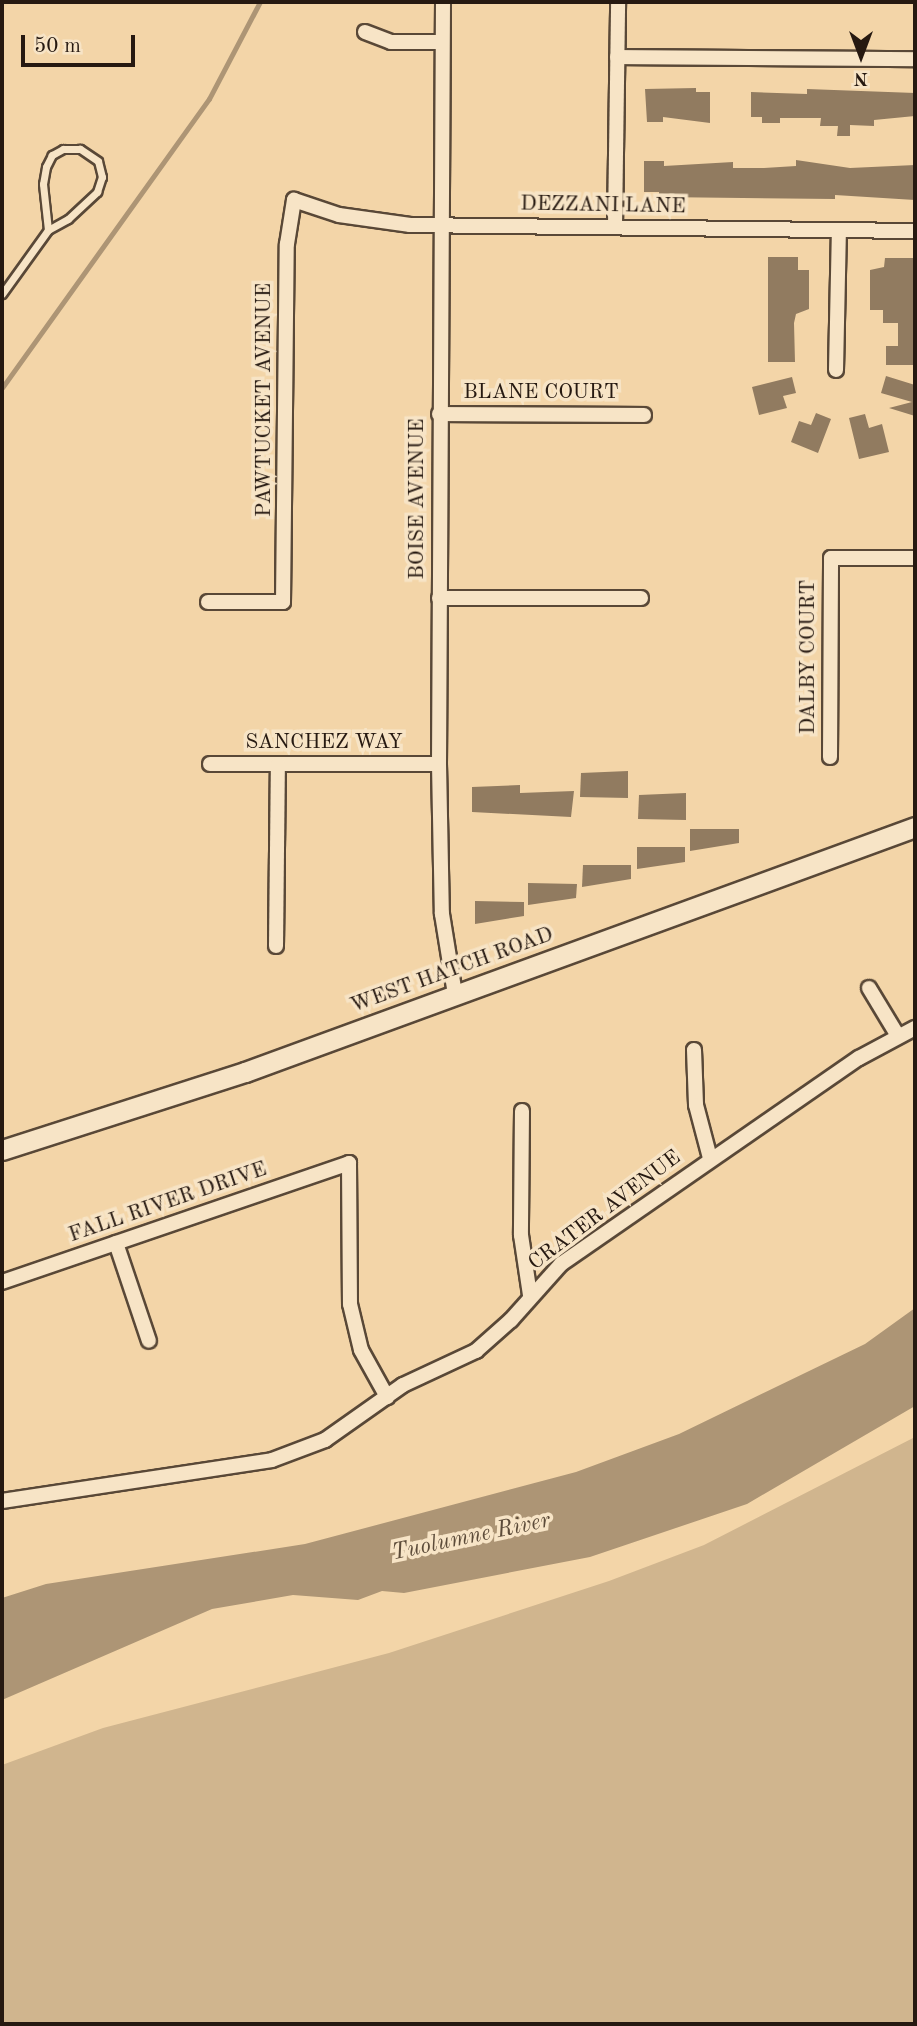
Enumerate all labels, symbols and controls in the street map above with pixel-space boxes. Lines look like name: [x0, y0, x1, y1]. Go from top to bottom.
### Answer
scale bar: [24, 21, 138, 65]
north arrow: [826, 21, 896, 91]
text: 50 m: [34, 36, 81, 57]
text: N: [854, 68, 868, 87]
street label: DEZZANI LANE: [520, 192, 686, 220]
street label: PAWTUCKET AVENUE: [252, 283, 278, 517]
street label: BLANE COURT: [463, 380, 619, 406]
street label: BOISE AVENUE: [405, 418, 431, 580]
street label: DALBY COURT: [796, 580, 822, 734]
street label: SANCHEZ WAY: [245, 730, 403, 756]
street label: WEST HATCH ROAD: [347, 923, 557, 1019]
street label: CRATER AVENUE: [524, 1146, 686, 1276]
street label: FALL RIVER DRIVE: [66, 1157, 270, 1249]
water label: Tuolumne River: [389, 1507, 553, 1567]

